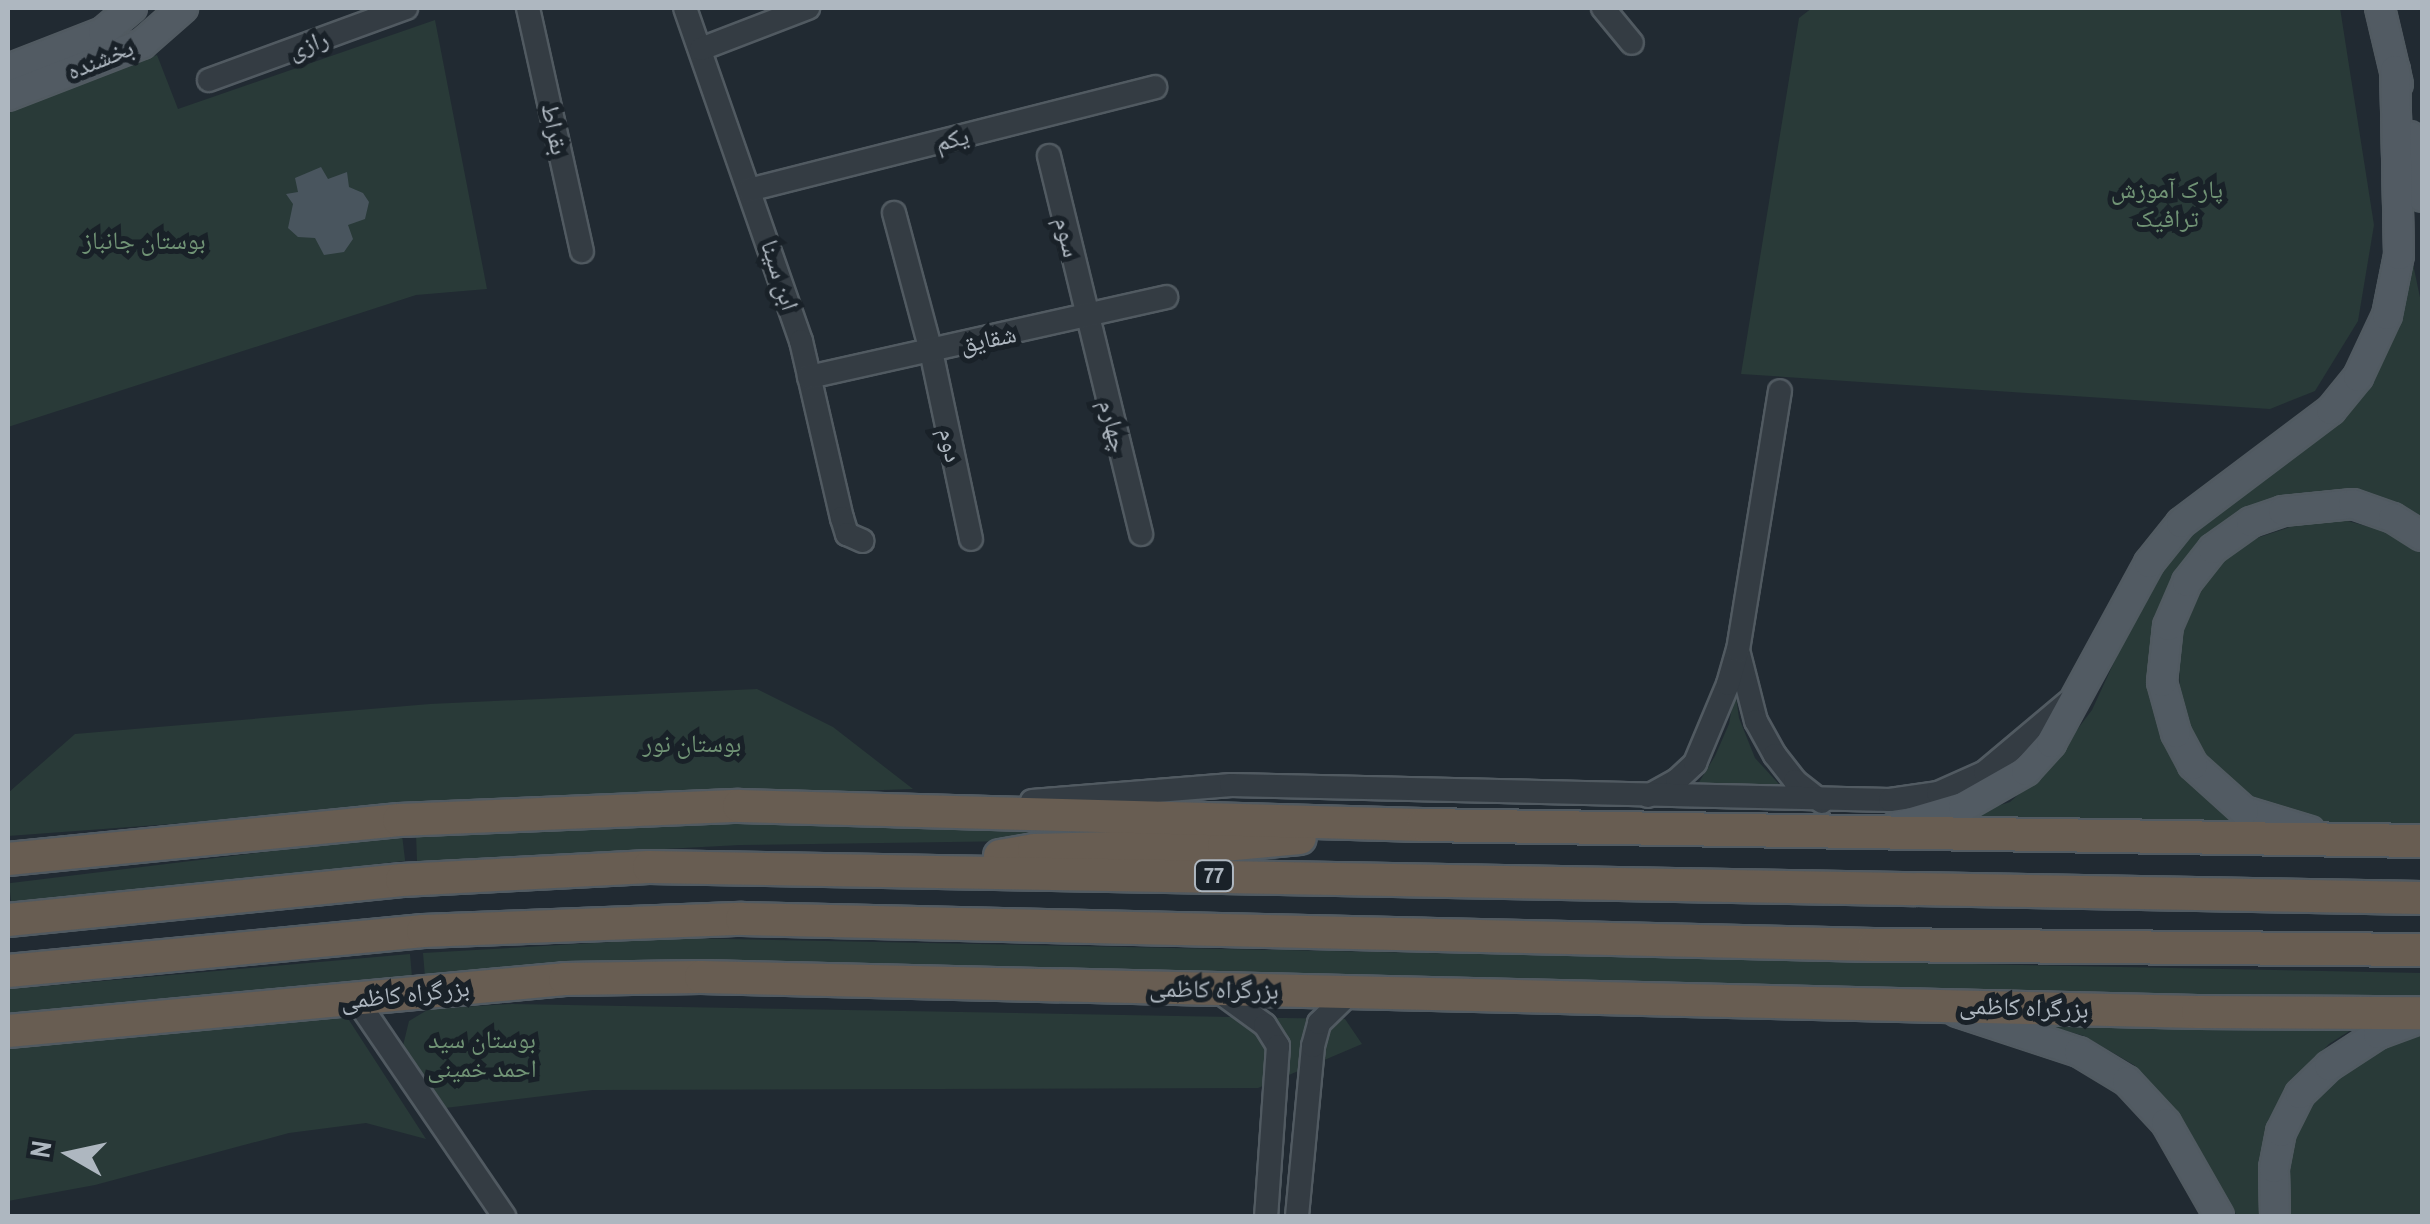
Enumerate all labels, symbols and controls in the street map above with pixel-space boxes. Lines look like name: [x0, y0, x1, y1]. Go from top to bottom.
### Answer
street label: رازی: [284, 23, 332, 65]
street label: بخشنده: [62, 32, 138, 86]
street label: بقراط: [535, 101, 575, 157]
street label: یکم: [932, 120, 972, 158]
park label: پارک آموزش ترافیک: [2111, 175, 2223, 234]
street label: سوم: [1049, 214, 1087, 260]
park label: بوستان جانباز: [82, 225, 206, 255]
street label: ابن سینا: [755, 236, 805, 314]
street label: شقایق: [957, 318, 1019, 360]
street label: چهارم: [1093, 396, 1135, 456]
street label: دوم: [933, 425, 969, 465]
park label: بوستان نور: [643, 728, 741, 758]
road number: 77: [1192, 859, 1236, 893]
street label: بزرگراه کاظمی: [339, 972, 471, 1016]
street label: بزرگراه کاظمی: [1149, 973, 1279, 1005]
street label: بزرگراه کاظمی: [1959, 990, 2089, 1024]
park label: بوستان سید احمد خمینی: [427, 1025, 537, 1084]
north arrow: [20, 1104, 120, 1204]
text: N: [20, 1138, 60, 1160]

